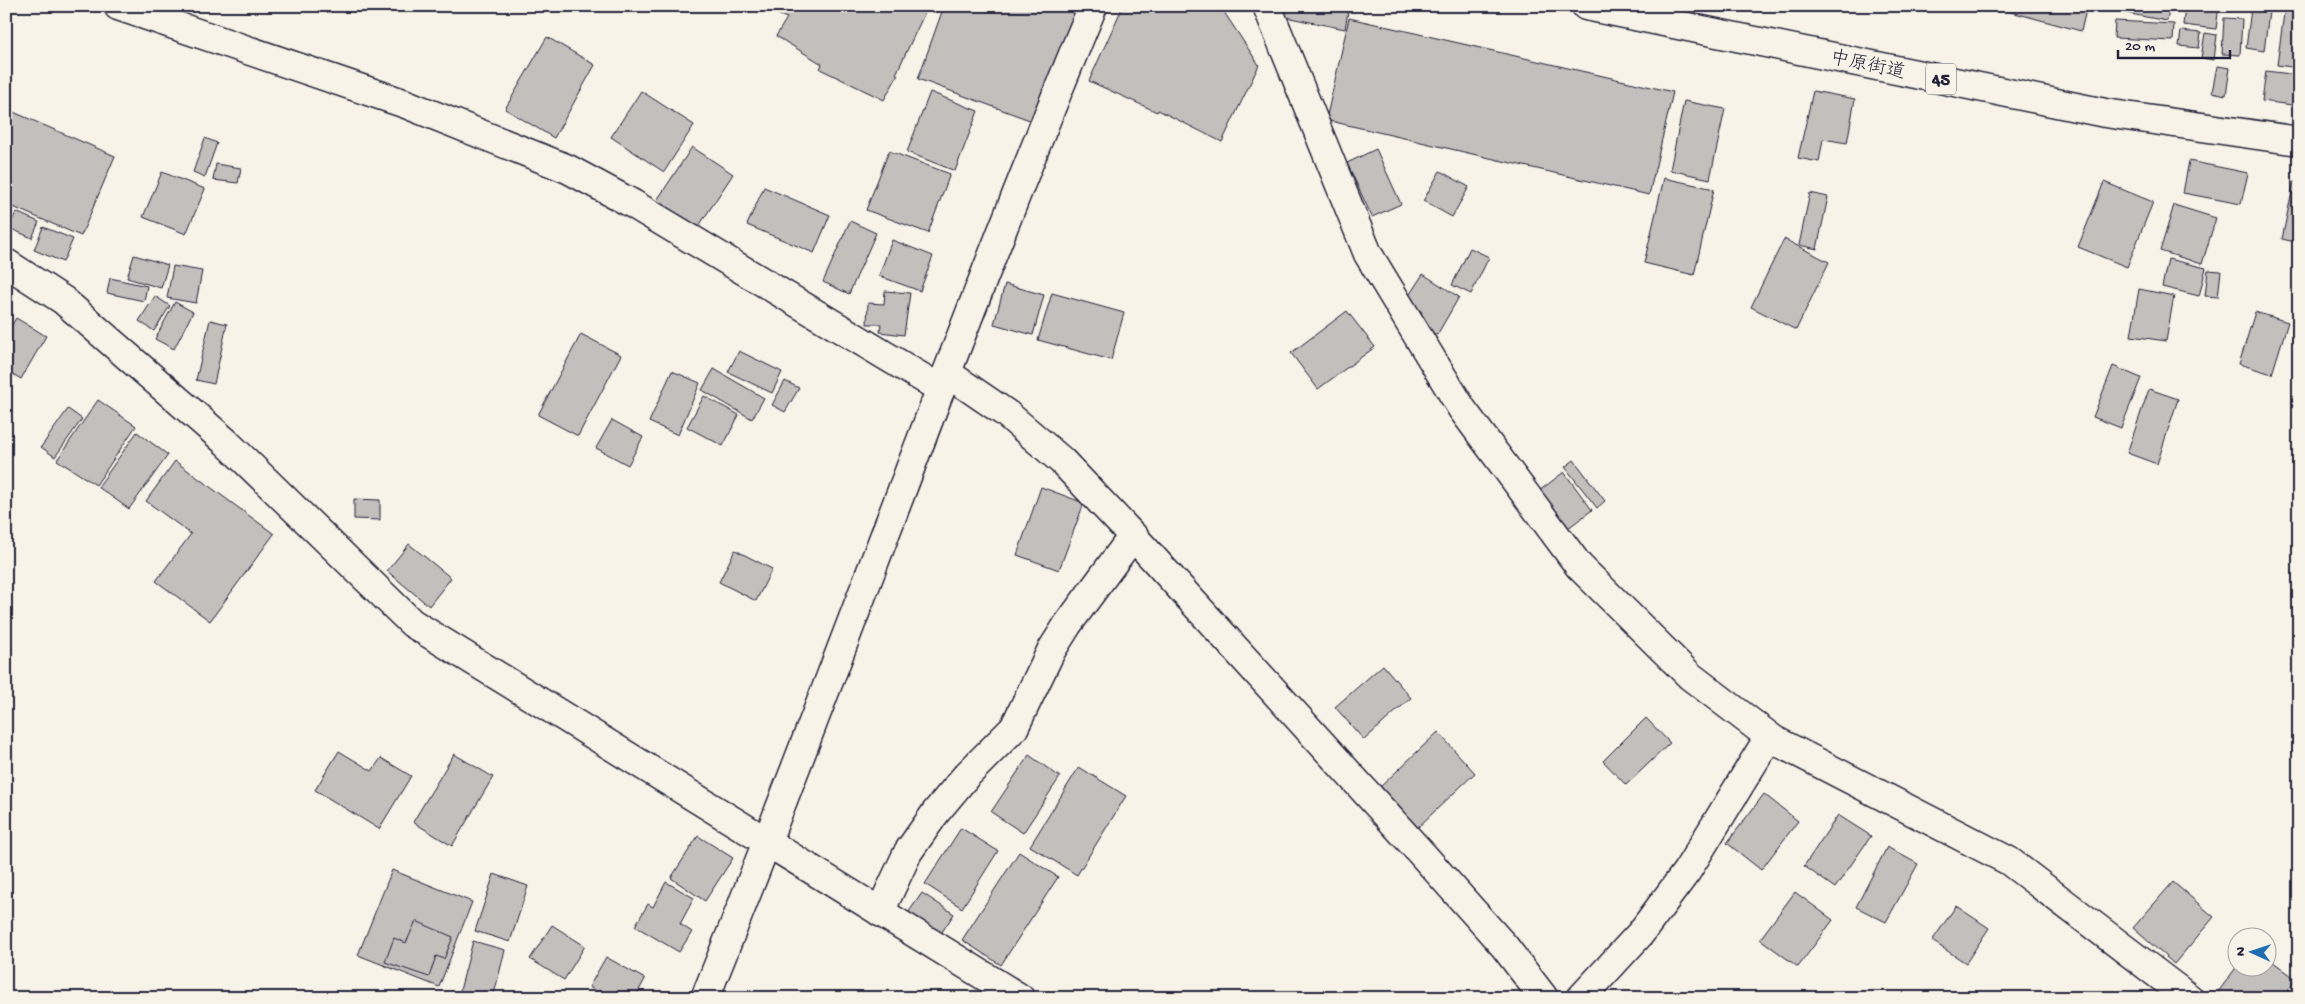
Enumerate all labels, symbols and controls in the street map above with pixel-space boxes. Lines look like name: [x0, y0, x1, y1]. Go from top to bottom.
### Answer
scale bar: [2118, 28, 2230, 60]
text: 20 m: [2125, 38, 2155, 56]
street label: 中原街道: [1828, 46, 1907, 86]
road number: 45: [1926, 64, 1956, 95]
north arrow: [2228, 926, 2278, 976]
text: N: [2233, 946, 2250, 956]

